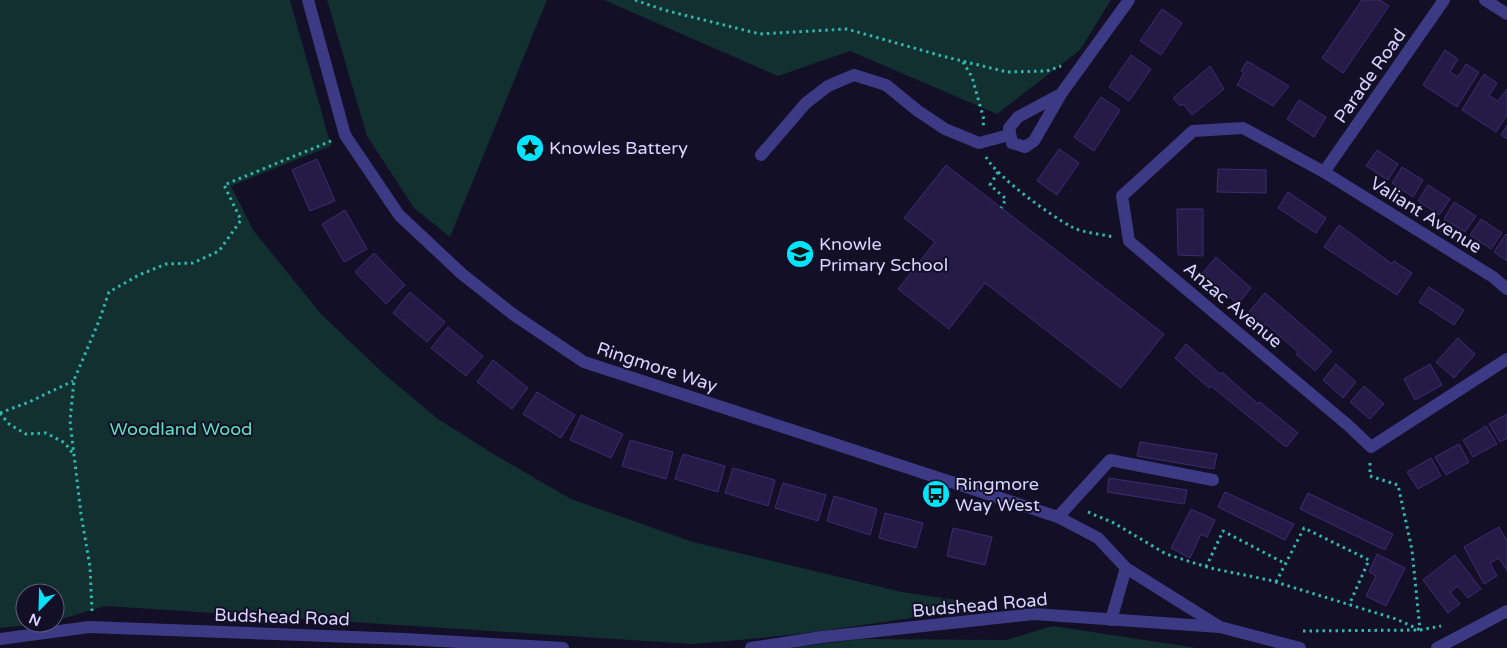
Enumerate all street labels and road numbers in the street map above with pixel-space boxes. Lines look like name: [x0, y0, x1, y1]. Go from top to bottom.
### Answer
street label: Parade Road: [1329, 25, 1411, 127]
street label: Valiant Avenue: [1366, 172, 1486, 258]
street label: Anzac Avenue: [1179, 257, 1287, 353]
street label: Ringmore Way: [594, 337, 720, 397]
street label: Budshead Road: [911, 588, 1049, 622]
street label: Budshead Road: [214, 604, 350, 630]

